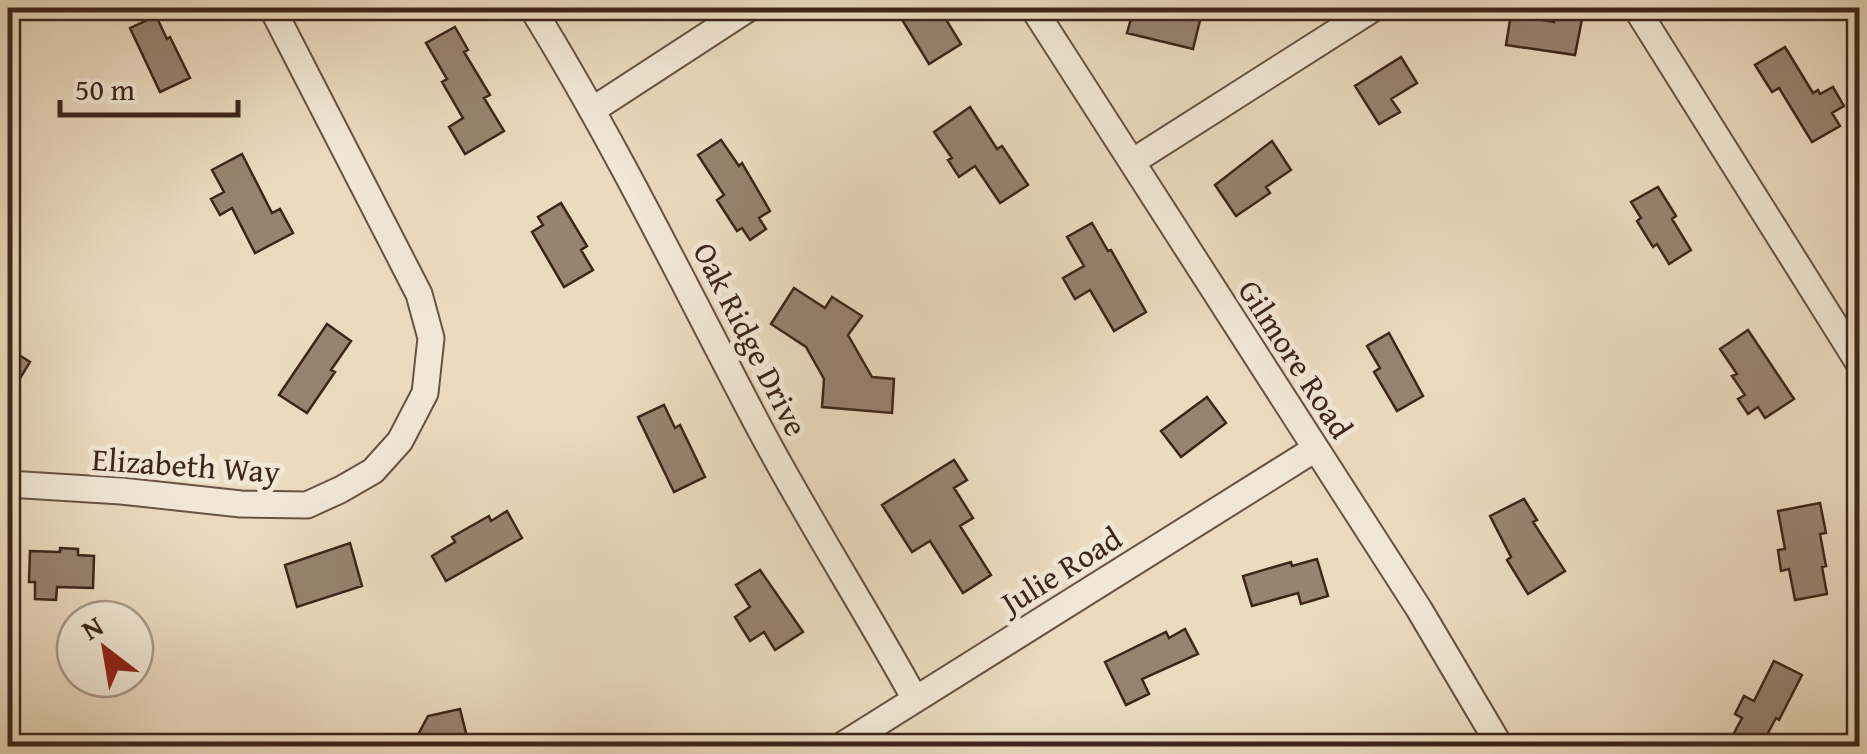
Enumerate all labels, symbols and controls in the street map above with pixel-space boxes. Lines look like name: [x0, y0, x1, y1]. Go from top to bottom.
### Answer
scale bar: [60, 55, 238, 117]
text: 50 m: [75, 67, 135, 111]
street label: Oak Ridge Drive: [682, 234, 820, 444]
street label: Gilmore Road: [1227, 270, 1365, 448]
street label: Elizabeth Way: [90, 435, 282, 495]
street label: Julie Road: [988, 514, 1130, 628]
north arrow: [55, 599, 155, 699]
text: N: [73, 605, 111, 650]

